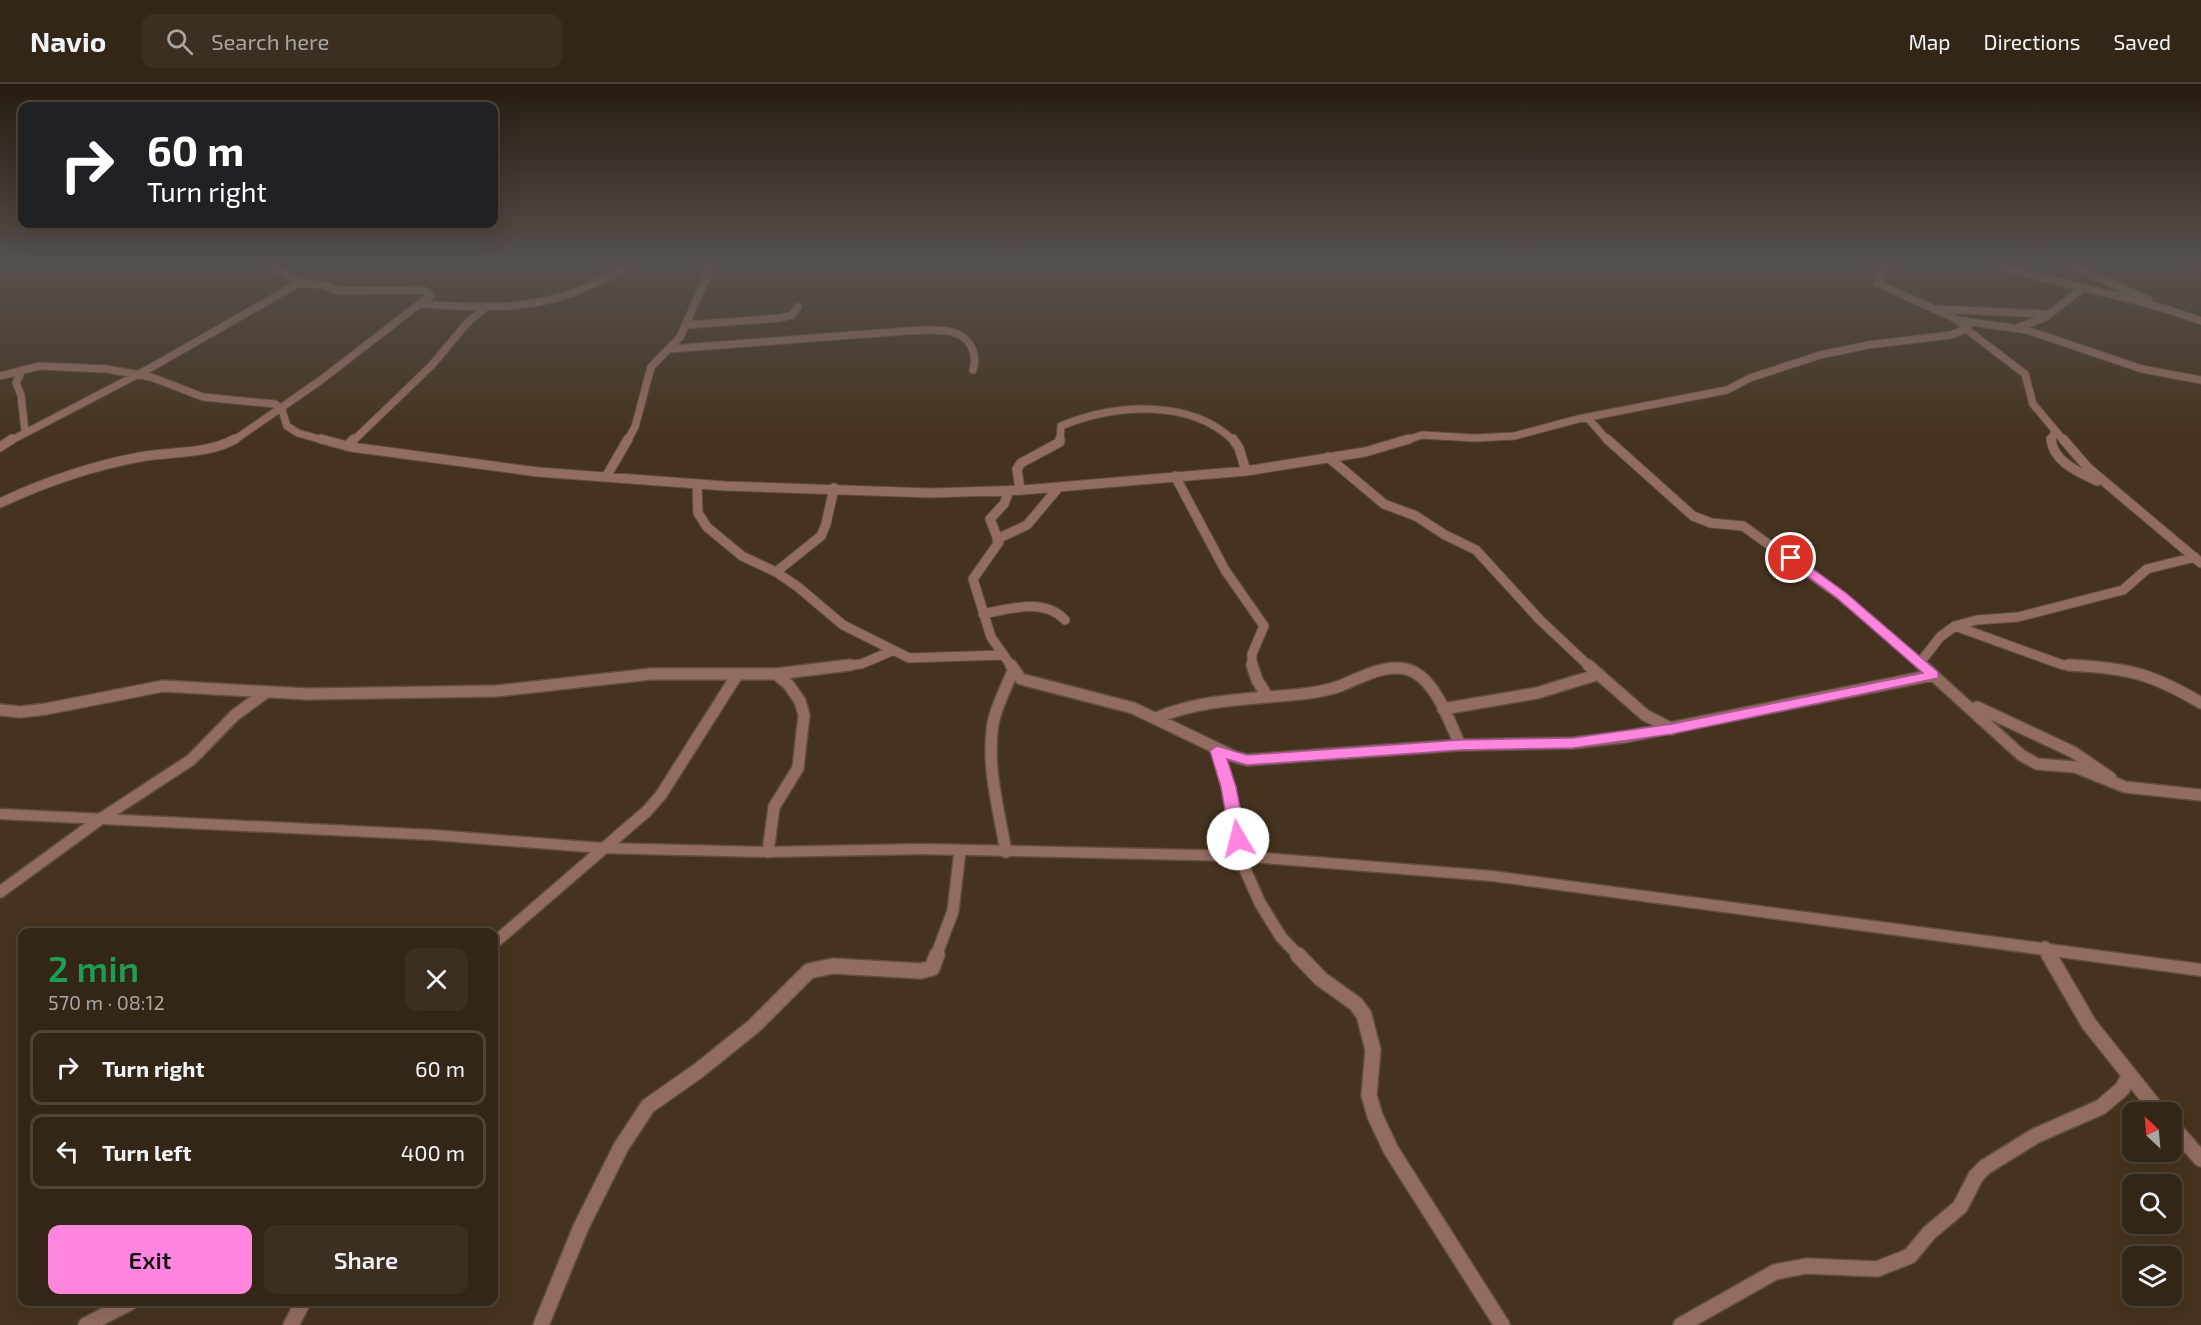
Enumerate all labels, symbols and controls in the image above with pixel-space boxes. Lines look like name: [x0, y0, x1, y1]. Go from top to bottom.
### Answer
search box: [142, 14, 562, 68]
text: Navio: [30, 24, 106, 58]
icon: search: [163, 25, 196, 58]
text: Search here: [211, 28, 329, 54]
text: Map: [1908, 29, 1951, 54]
text: Directions: [1984, 29, 2080, 54]
text: Saved: [2113, 29, 2171, 54]
text: 60 m: [147, 124, 244, 174]
icon: right: [48, 126, 126, 204]
text: Turn right: [147, 175, 267, 207]
pin: [1765, 532, 1816, 583]
icon: arrive: [1774, 541, 1807, 574]
position arrow: [1206, 807, 1270, 871]
text: 2 min: [48, 946, 139, 989]
button: close: [405, 948, 468, 1011]
text: 570 m · 08:12: [48, 990, 165, 1014]
icon: right: [51, 1051, 84, 1084]
text: Turn right: [102, 1055, 204, 1081]
text: 60 m: [415, 1055, 465, 1081]
north arrow: [2122, 1102, 2182, 1162]
map controls: [2122, 1102, 2182, 1306]
icon: left: [51, 1135, 84, 1168]
text: Turn left: [102, 1139, 191, 1165]
text: 400 m: [401, 1139, 465, 1165]
button: search: [2122, 1174, 2182, 1234]
button: Exit: [48, 1225, 252, 1294]
button: Share: [264, 1225, 468, 1294]
button: layers: [2122, 1246, 2182, 1306]

